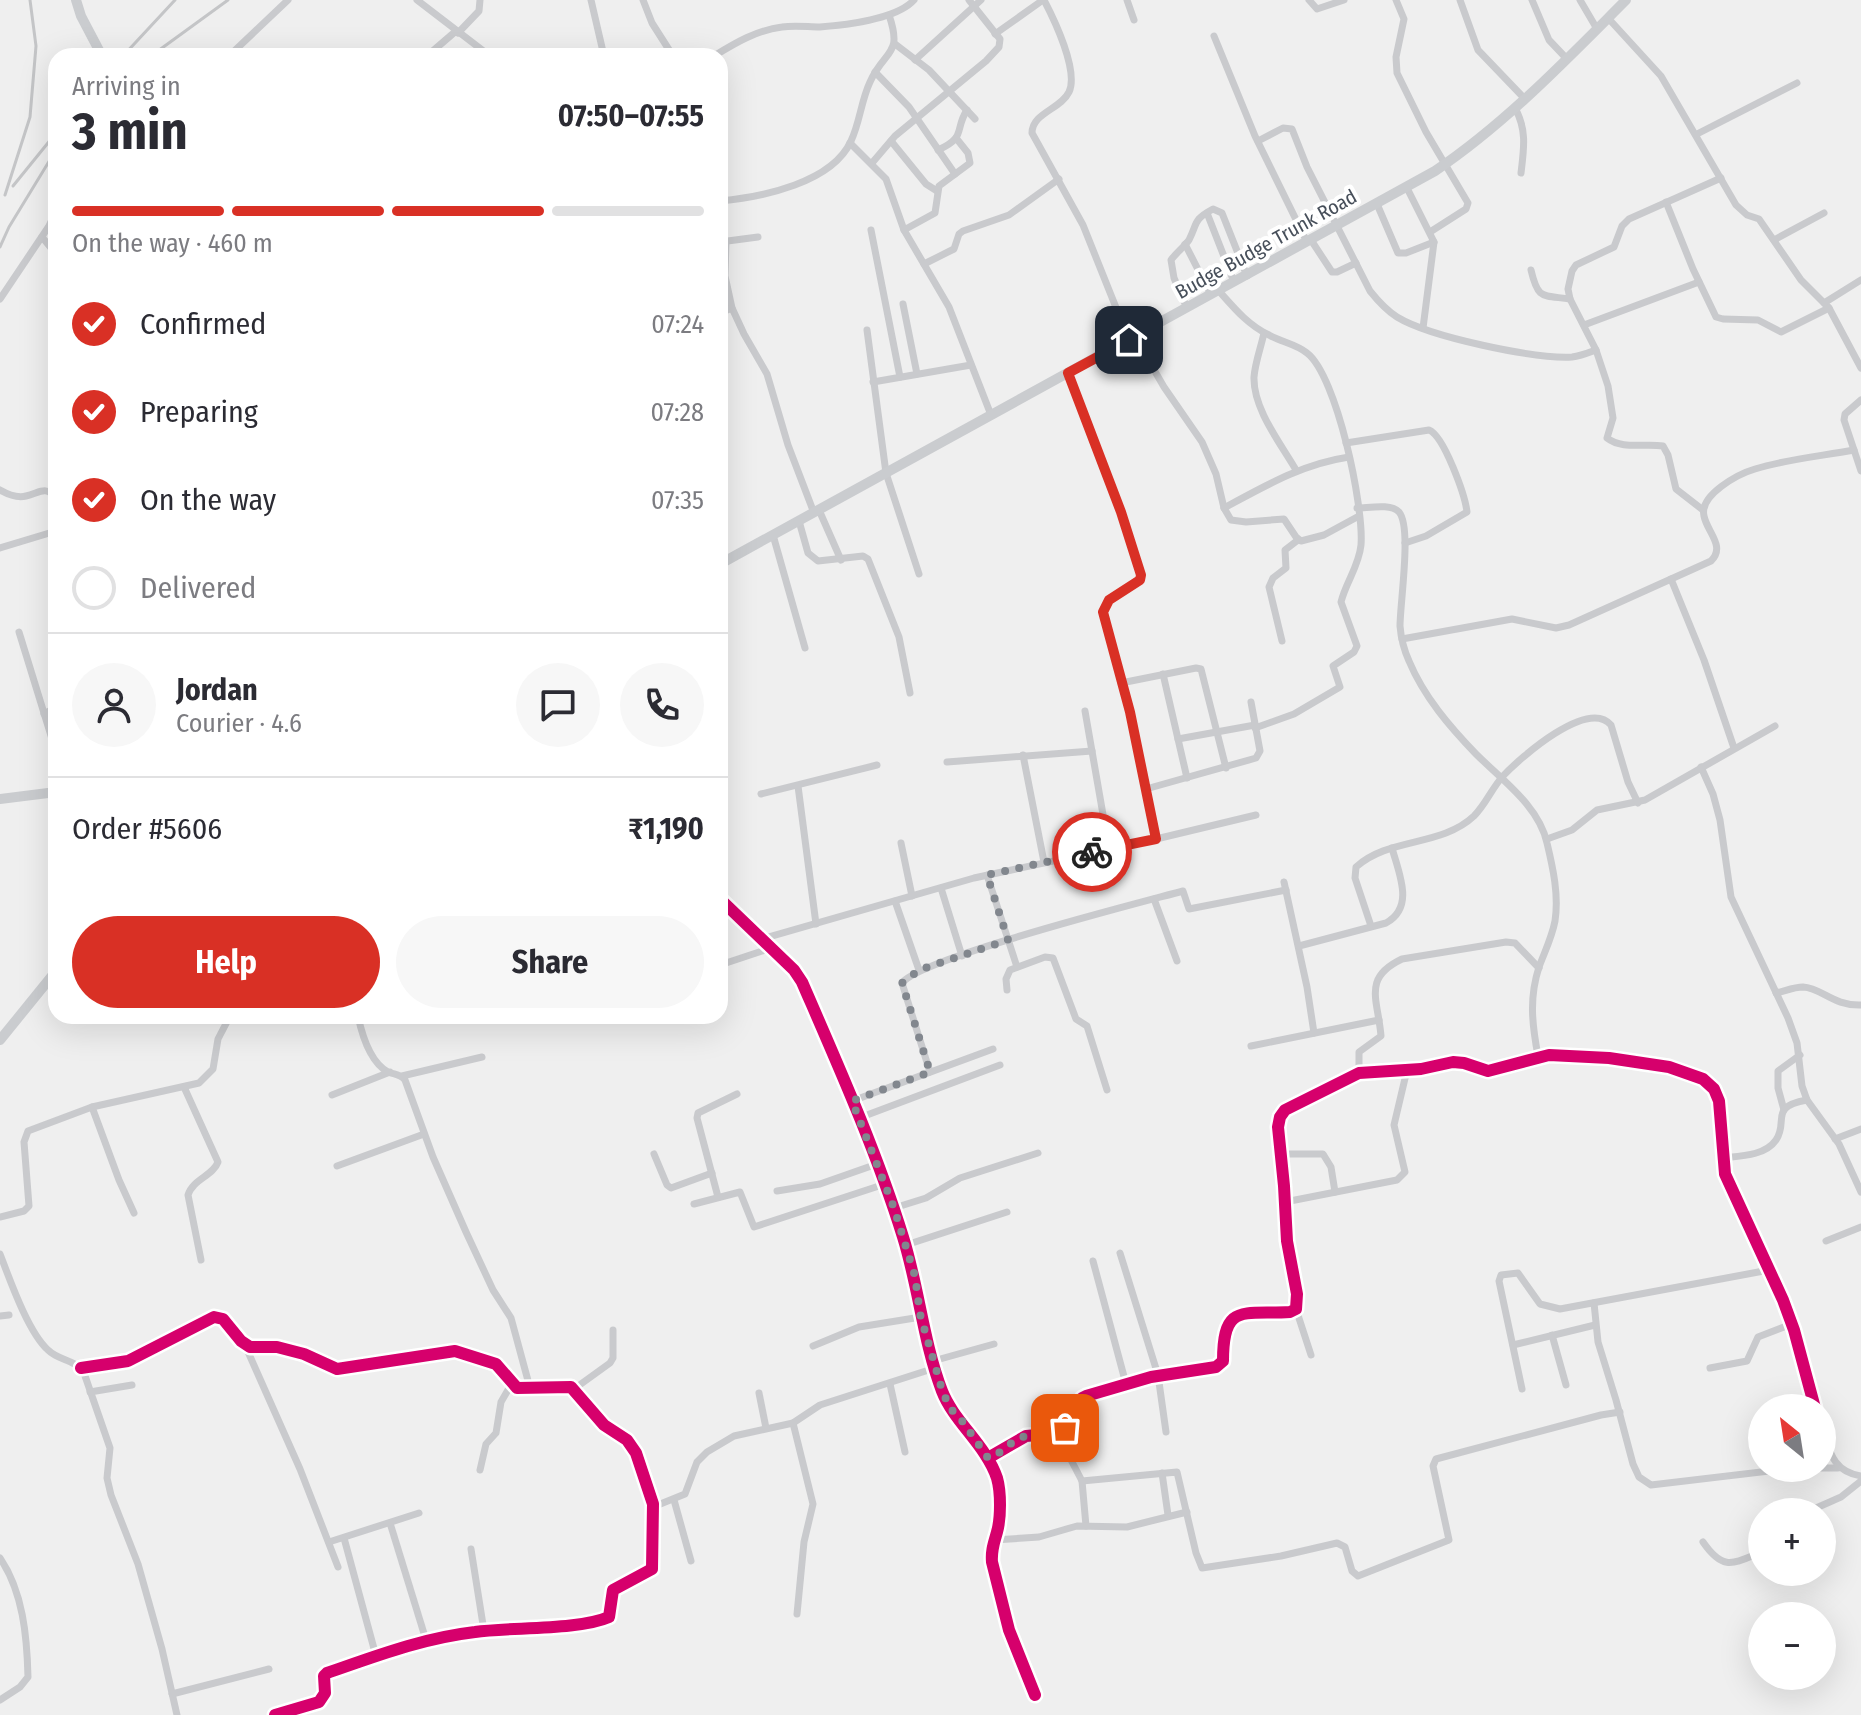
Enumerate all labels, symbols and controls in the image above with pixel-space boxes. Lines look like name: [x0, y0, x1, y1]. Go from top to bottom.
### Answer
text: Arriving in: [72, 71, 181, 102]
text: 07:50–07:55: [558, 98, 704, 134]
text: 3 min: [72, 100, 188, 163]
street label: Budge Budge Trunk Road: [1171, 184, 1361, 304]
text: On the way · 460 m: [72, 228, 273, 259]
icon: check: [72, 302, 116, 346]
text: Confirmed: [140, 306, 266, 342]
pin: [1095, 306, 1163, 374]
text: 07:24: [651, 309, 704, 340]
icon: home: [1107, 318, 1151, 362]
icon: check: [72, 390, 116, 434]
text: Preparing: [140, 394, 258, 430]
text: 07:28: [650, 397, 704, 428]
icon: check: [72, 478, 116, 522]
text: On the way: [140, 482, 276, 518]
text: 07:35: [651, 485, 704, 516]
text: Delivered: [140, 570, 256, 606]
button: person: [72, 663, 156, 747]
button: chat: [516, 663, 600, 747]
button: phone: [620, 663, 704, 747]
text: Jordan: [176, 672, 258, 708]
text: Courier · 4.6: [176, 708, 302, 739]
text: Order #5606: [72, 811, 222, 847]
text: ₹1,190: [628, 811, 704, 847]
courier: [1052, 812, 1132, 892]
icon: bike: [1070, 830, 1114, 874]
button: Help: [72, 916, 380, 1008]
button: Share: [396, 916, 704, 1008]
pin: [1031, 1394, 1099, 1462]
north arrow: [1748, 1394, 1836, 1482]
map controls: [1748, 1394, 1836, 1690]
icon: bag: [1043, 1406, 1087, 1450]
button: +: [1748, 1498, 1836, 1586]
button: −: [1748, 1602, 1836, 1690]

